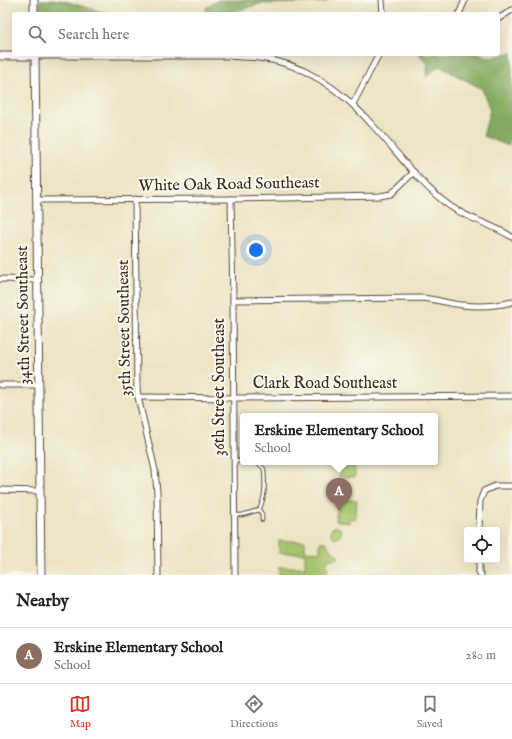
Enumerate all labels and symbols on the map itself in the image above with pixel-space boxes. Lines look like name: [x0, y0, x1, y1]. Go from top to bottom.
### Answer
street label: White Oak Road Southeast: [138, 173, 320, 197]
your location: [246, 240, 266, 260]
street label: 34th Street Southeast: [13, 245, 35, 385]
street label: 35th Street Southeast: [114, 259, 136, 397]
street label: 36th Street Southeast: [210, 318, 230, 456]
street label: Clark Road Southeast: [253, 374, 398, 394]
pin: A: [326, 478, 352, 511]

